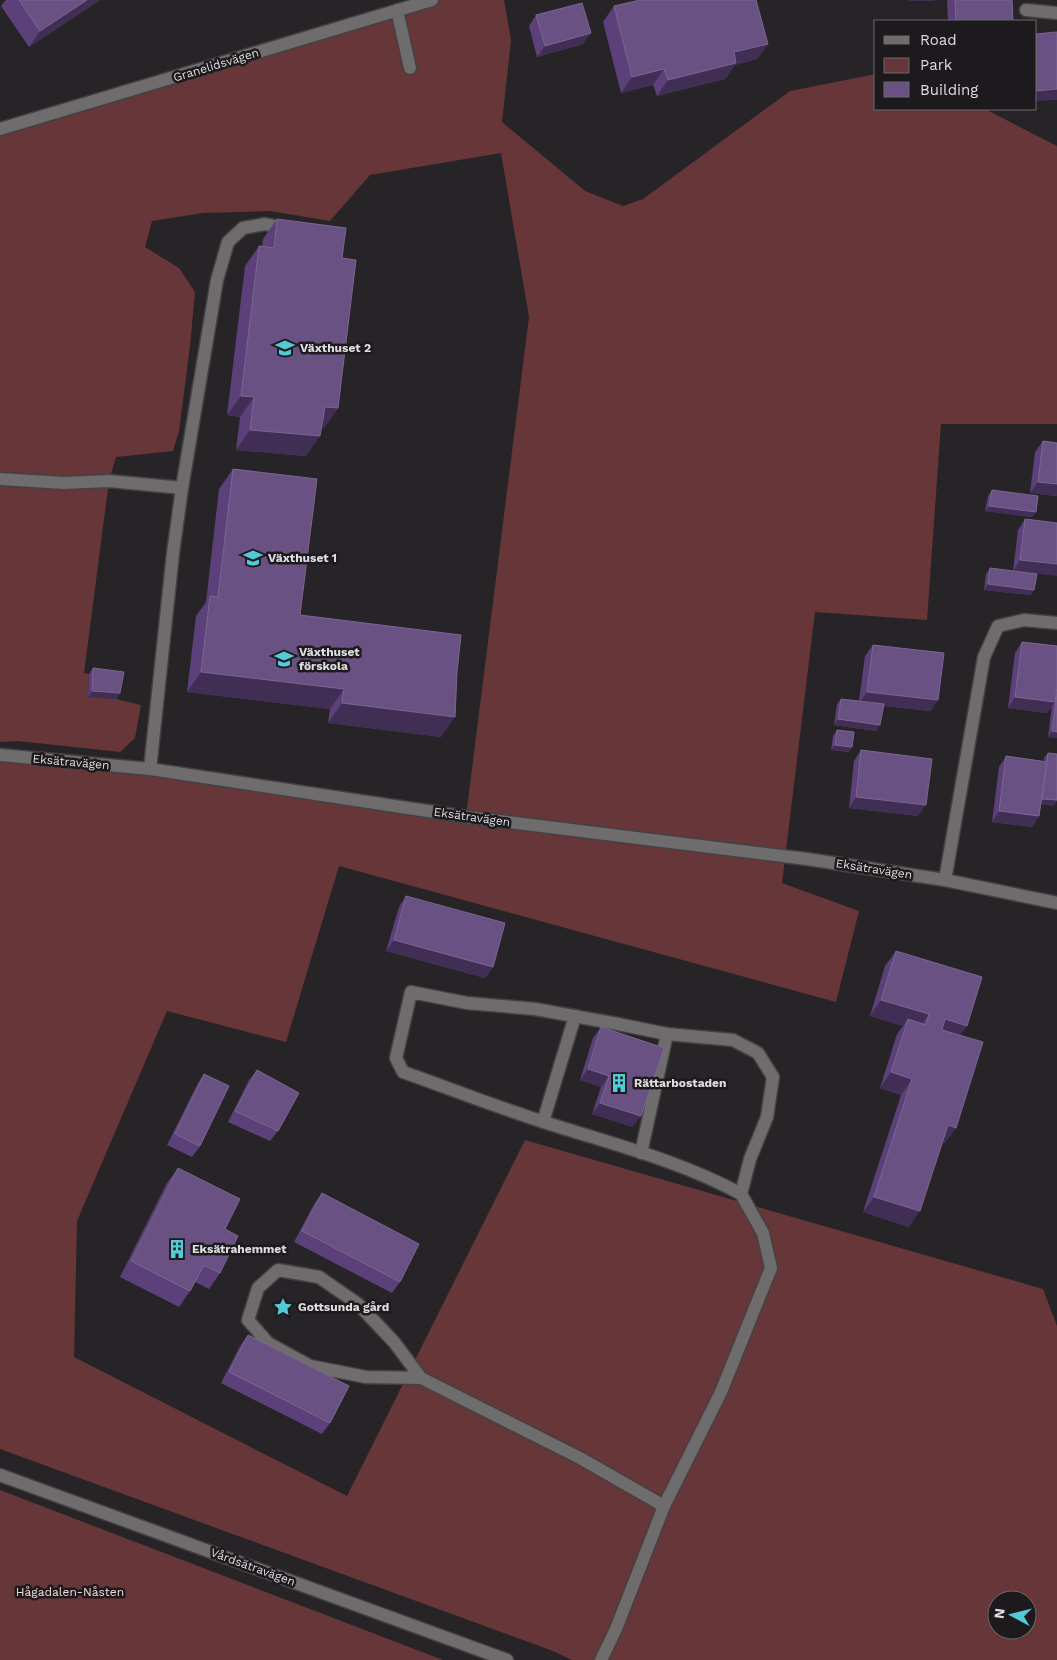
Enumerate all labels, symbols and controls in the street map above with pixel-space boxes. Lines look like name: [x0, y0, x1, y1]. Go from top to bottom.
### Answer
legend: [874, 20, 1037, 110]
text: Road: [920, 31, 957, 49]
street label: Granelidsvägen: [172, 45, 260, 85]
text: Park: [920, 56, 953, 74]
text: Building: [920, 81, 978, 99]
school or university icon: Växthuset 2: [274, 337, 296, 359]
place label: Växthuset 2: [300, 341, 371, 355]
school or university icon: Växthuset 1: [242, 547, 264, 569]
place label: Växthuset 1: [268, 551, 337, 565]
place label: Växthuset förskola: [299, 645, 360, 673]
school or university icon: Växthuset förskola: [273, 648, 295, 670]
street label: Eksätravägen: [32, 752, 110, 772]
street label: Eksätravägen: [433, 805, 511, 829]
street label: Eksätravägen: [835, 856, 913, 882]
building icon: Rättarbostaden: [608, 1072, 630, 1094]
place label: Rättarbostaden: [634, 1076, 727, 1090]
building icon: Eksätrahemmet: [166, 1238, 188, 1260]
place label: Eksätrahemmet: [192, 1242, 287, 1256]
place icon: Gottsunda gård: [272, 1296, 294, 1318]
place label: Gottsunda gård: [298, 1300, 389, 1314]
street label: Vårdsätravägen: [209, 1545, 297, 1589]
park label: Hågadalen-Nåsten: [16, 1585, 124, 1599]
north arrow: [987, 1590, 1037, 1640]
text: N: [991, 1607, 1008, 1620]

